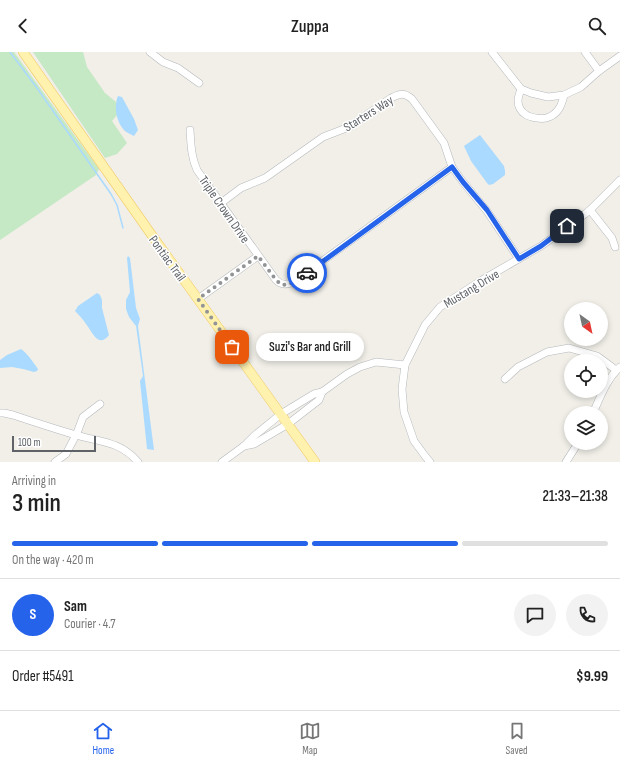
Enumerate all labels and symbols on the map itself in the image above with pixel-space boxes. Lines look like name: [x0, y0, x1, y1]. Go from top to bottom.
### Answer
street label: Starters Way: [341, 92, 396, 135]
street label: Triple Crown Drive: [195, 173, 253, 246]
pin: [550, 209, 584, 243]
street label: Pontiac Trail: [145, 232, 189, 285]
courier: [287, 253, 327, 293]
street label: Mustang Drive: [441, 266, 502, 312]
north arrow: [564, 302, 608, 346]
pin: [215, 330, 249, 364]
callout: Suzi's Bar and Grill: [256, 333, 364, 361]
scale bar: [12, 434, 96, 453]

